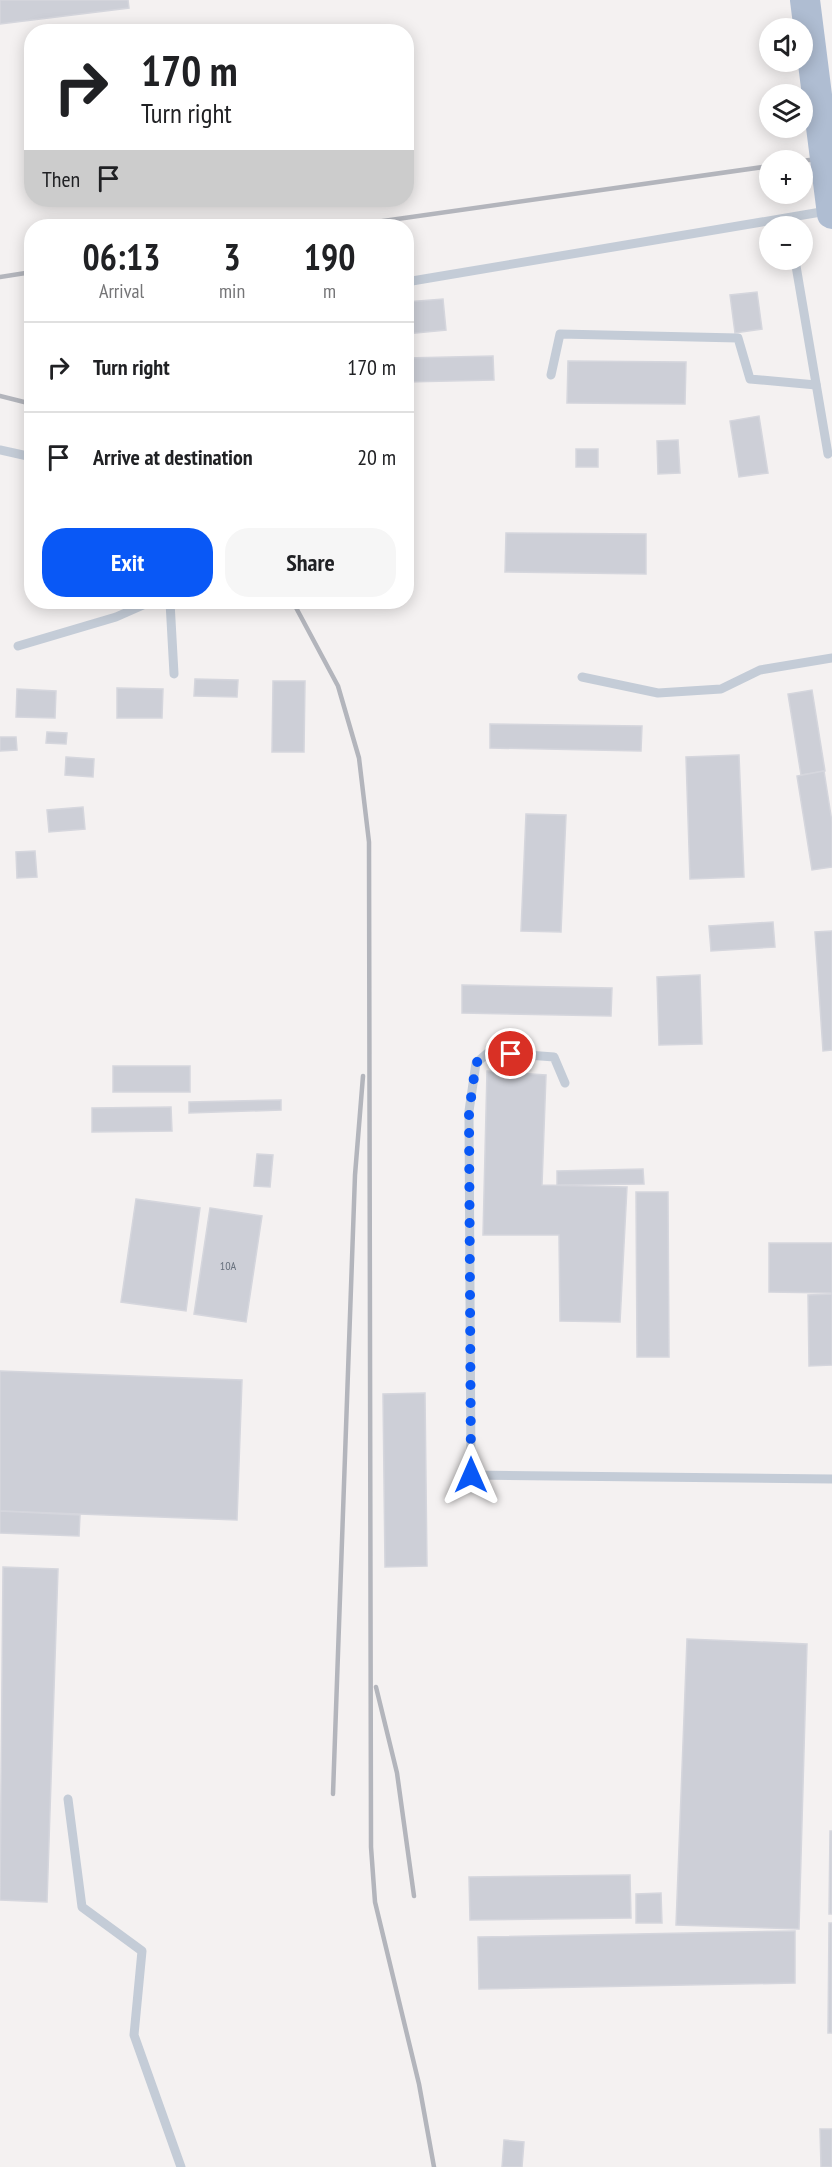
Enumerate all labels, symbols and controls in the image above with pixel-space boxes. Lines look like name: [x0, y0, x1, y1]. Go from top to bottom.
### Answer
map controls: [759, 18, 813, 270]
button: sound: [759, 18, 813, 72]
text: 170 m: [141, 43, 238, 98]
icon: right: [42, 48, 120, 126]
button: layers: [759, 84, 813, 138]
text: Turn right: [141, 96, 232, 130]
button: +: [759, 150, 813, 204]
icon: arrive: [92, 162, 125, 195]
text: Then: [42, 165, 80, 193]
button: −: [759, 216, 813, 270]
text: 06:13: [83, 233, 160, 280]
text: 3: [223, 233, 241, 280]
text: 190: [304, 233, 355, 280]
text: Arrival: [99, 278, 144, 304]
text: min: [219, 278, 245, 304]
text: m: [323, 278, 336, 304]
icon: right: [42, 351, 75, 384]
text: Turn right: [93, 353, 170, 381]
text: 170 m: [347, 353, 396, 381]
icon: arrive: [42, 441, 75, 474]
text: Arrive at destination: [93, 443, 253, 471]
text: 20 m: [357, 443, 396, 471]
button: Exit: [42, 528, 213, 597]
button: Share: [225, 528, 396, 597]
pin: [485, 1028, 536, 1079]
icon: arrive: [494, 1037, 527, 1070]
house number: 10А: [220, 1258, 237, 1273]
position arrow: [439, 1443, 503, 1507]

